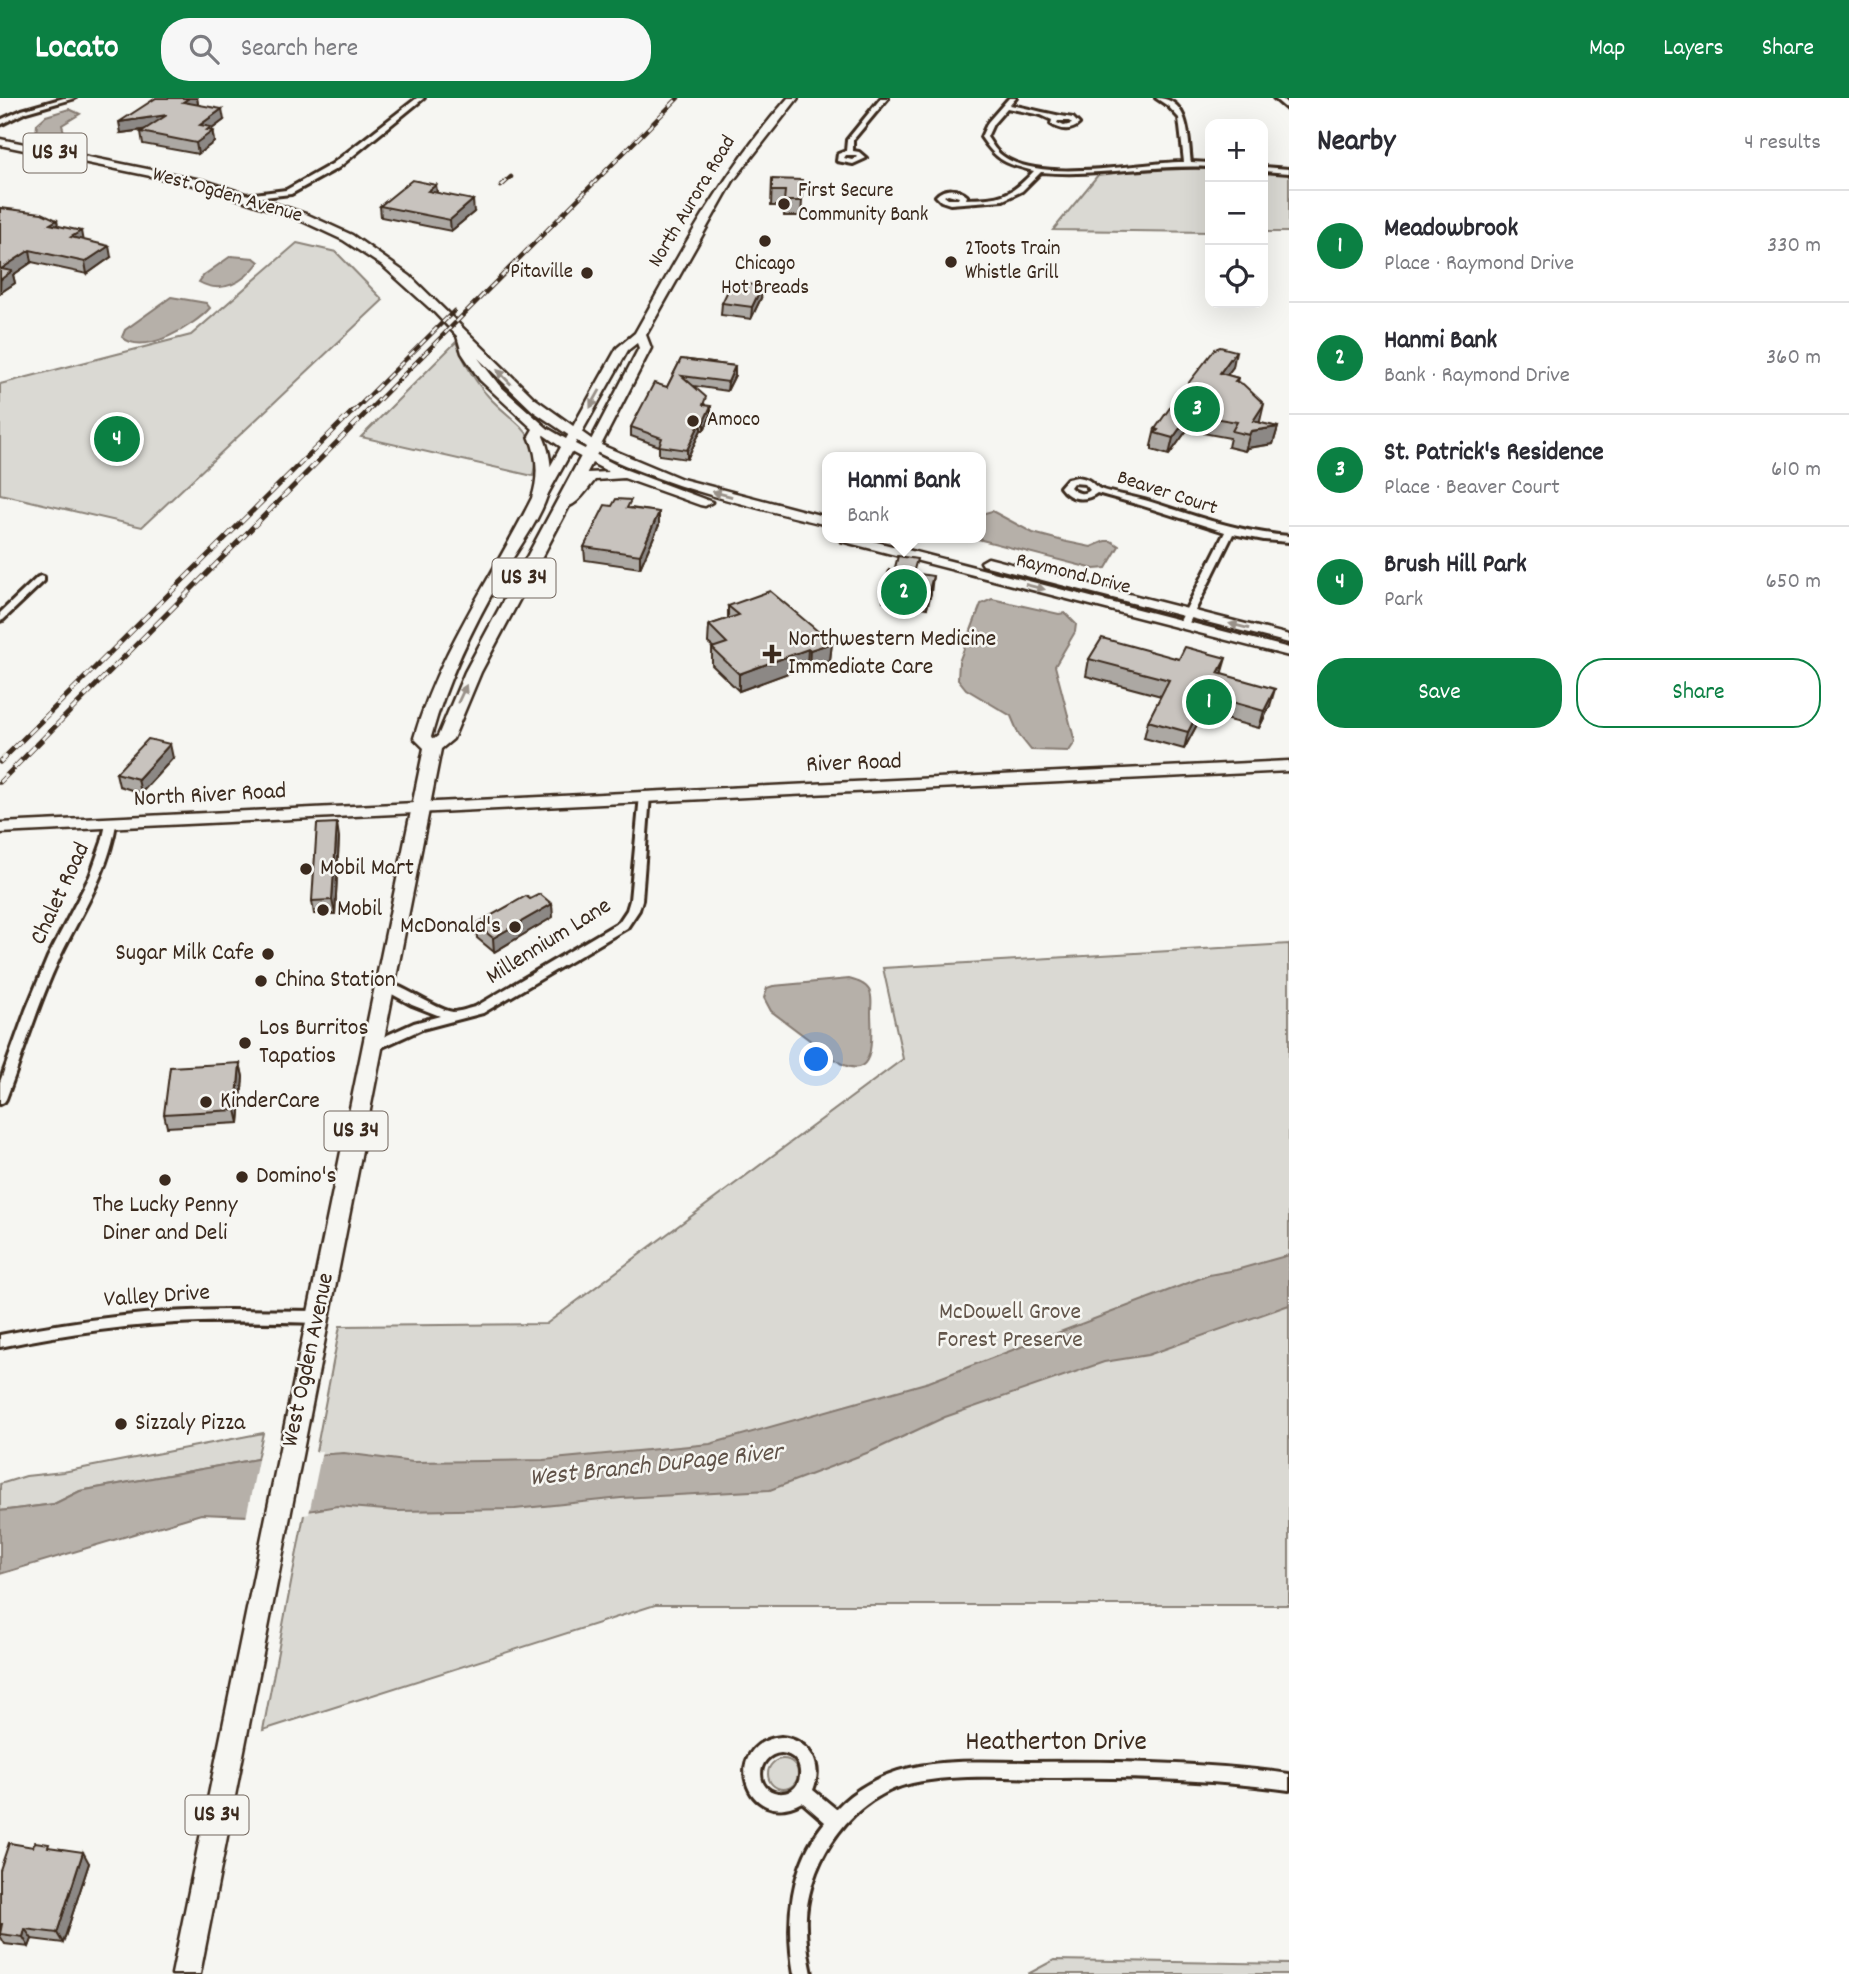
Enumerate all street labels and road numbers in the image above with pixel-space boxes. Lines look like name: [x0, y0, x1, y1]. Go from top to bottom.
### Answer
street label: North Aurora Road: [642, 130, 744, 274]
road number: US 34: [23, 134, 86, 172]
street label: West Ogden Avenue: [148, 160, 306, 232]
street label: Beaver Court: [1113, 464, 1221, 524]
street label: Raymond Drive: [1013, 546, 1133, 604]
road number: US 34: [492, 558, 556, 598]
street label: River Road: [805, 745, 903, 783]
street label: North River Road: [133, 775, 287, 817]
street label: Chalet Road: [22, 837, 100, 951]
street label: Millennium Lane: [480, 890, 618, 994]
road number: US 34: [324, 1112, 388, 1150]
street label: West Ogden Avenue: [274, 1270, 344, 1450]
street label: Valley Drive: [103, 1276, 211, 1318]
street label: Heatherton Drive: [965, 1724, 1147, 1764]
road number: US 34: [186, 1796, 248, 1834]

